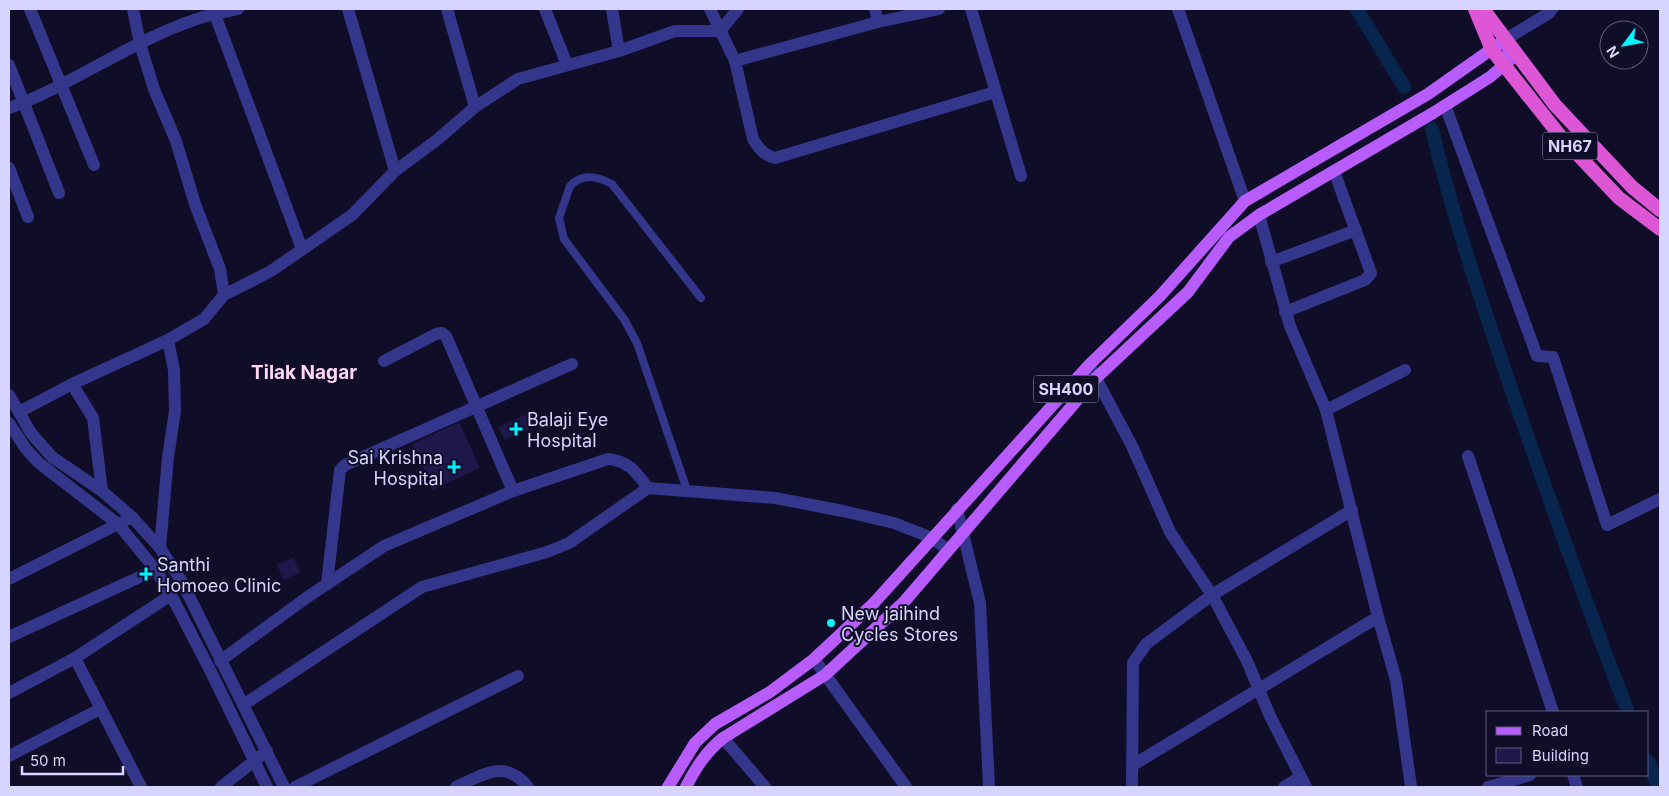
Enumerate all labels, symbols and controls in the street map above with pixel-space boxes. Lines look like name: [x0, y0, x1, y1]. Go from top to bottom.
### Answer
north arrow: [1599, 20, 1649, 70]
text: N: [1603, 43, 1623, 61]
road number: NH67: [1542, 132, 1598, 160]
district label: Tilak Nagar: [251, 361, 357, 384]
road number: SH400: [1034, 376, 1098, 402]
place label: Balaji Eye Hospital: [527, 409, 608, 451]
marker: Balaji Eye Hospital: [509, 422, 523, 436]
place label: Sai Krishna Hospital: [348, 447, 443, 489]
marker: Sai Krishna Hospital: [447, 460, 461, 474]
place label: Santhi Homoeo Clinic: [157, 554, 281, 596]
marker: Santhi Homoeo Clinic: [139, 567, 153, 581]
place label: New jaihind Cycles Stores: [841, 603, 958, 645]
marker: New jaihind Cycles Stores: [825, 617, 837, 629]
legend: [1486, 711, 1649, 776]
text: Road: [1532, 721, 1568, 740]
scale bar: [22, 744, 124, 776]
text: Building: [1532, 746, 1589, 765]
text: 50 m: [30, 751, 66, 770]

